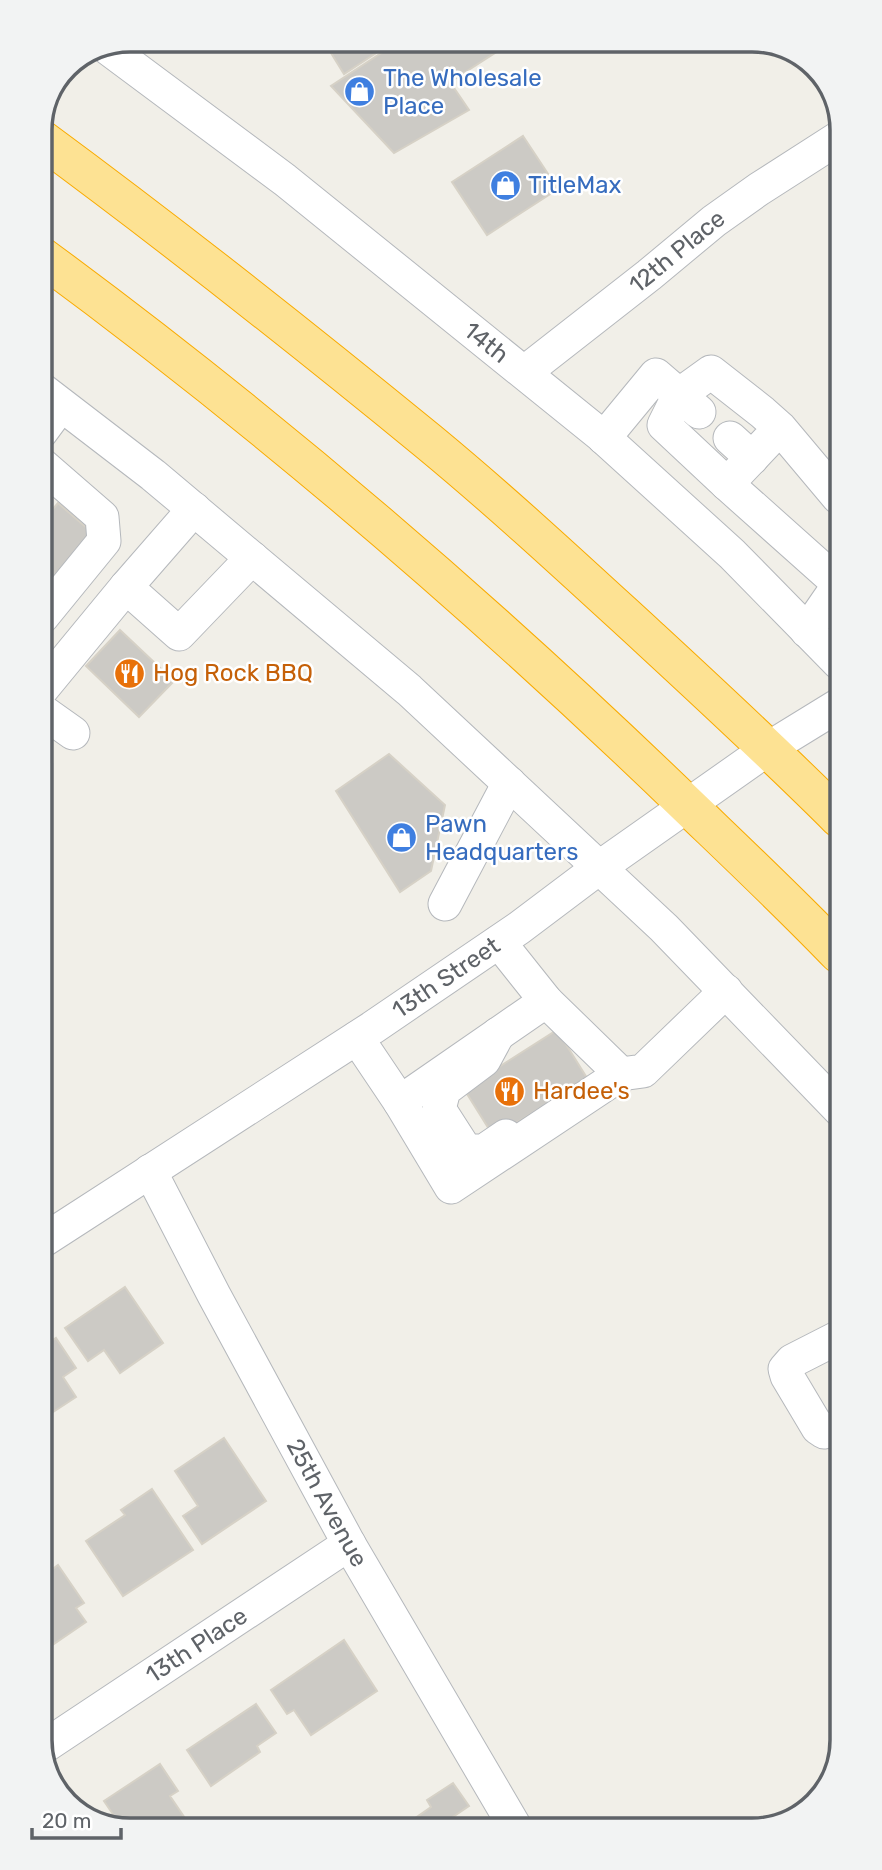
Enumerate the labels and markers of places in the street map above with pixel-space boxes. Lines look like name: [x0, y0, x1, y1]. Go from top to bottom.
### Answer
place label: The Wholesale Place: [383, 64, 542, 120]
shop icon: The Wholesale Place: [343, 75, 377, 109]
shop icon: TitleMax: [488, 168, 522, 202]
place label: TitleMax: [528, 171, 622, 199]
restaurant icon: Hog Rock BBQ: [113, 656, 147, 690]
place label: Hog Rock BBQ: [153, 659, 313, 687]
place label: Pawn Headquarters: [425, 810, 578, 866]
shop icon: Pawn Headquarters: [385, 821, 419, 855]
restaurant icon: Hardee's: [493, 1074, 527, 1108]
place label: Hardee's: [533, 1077, 630, 1105]

